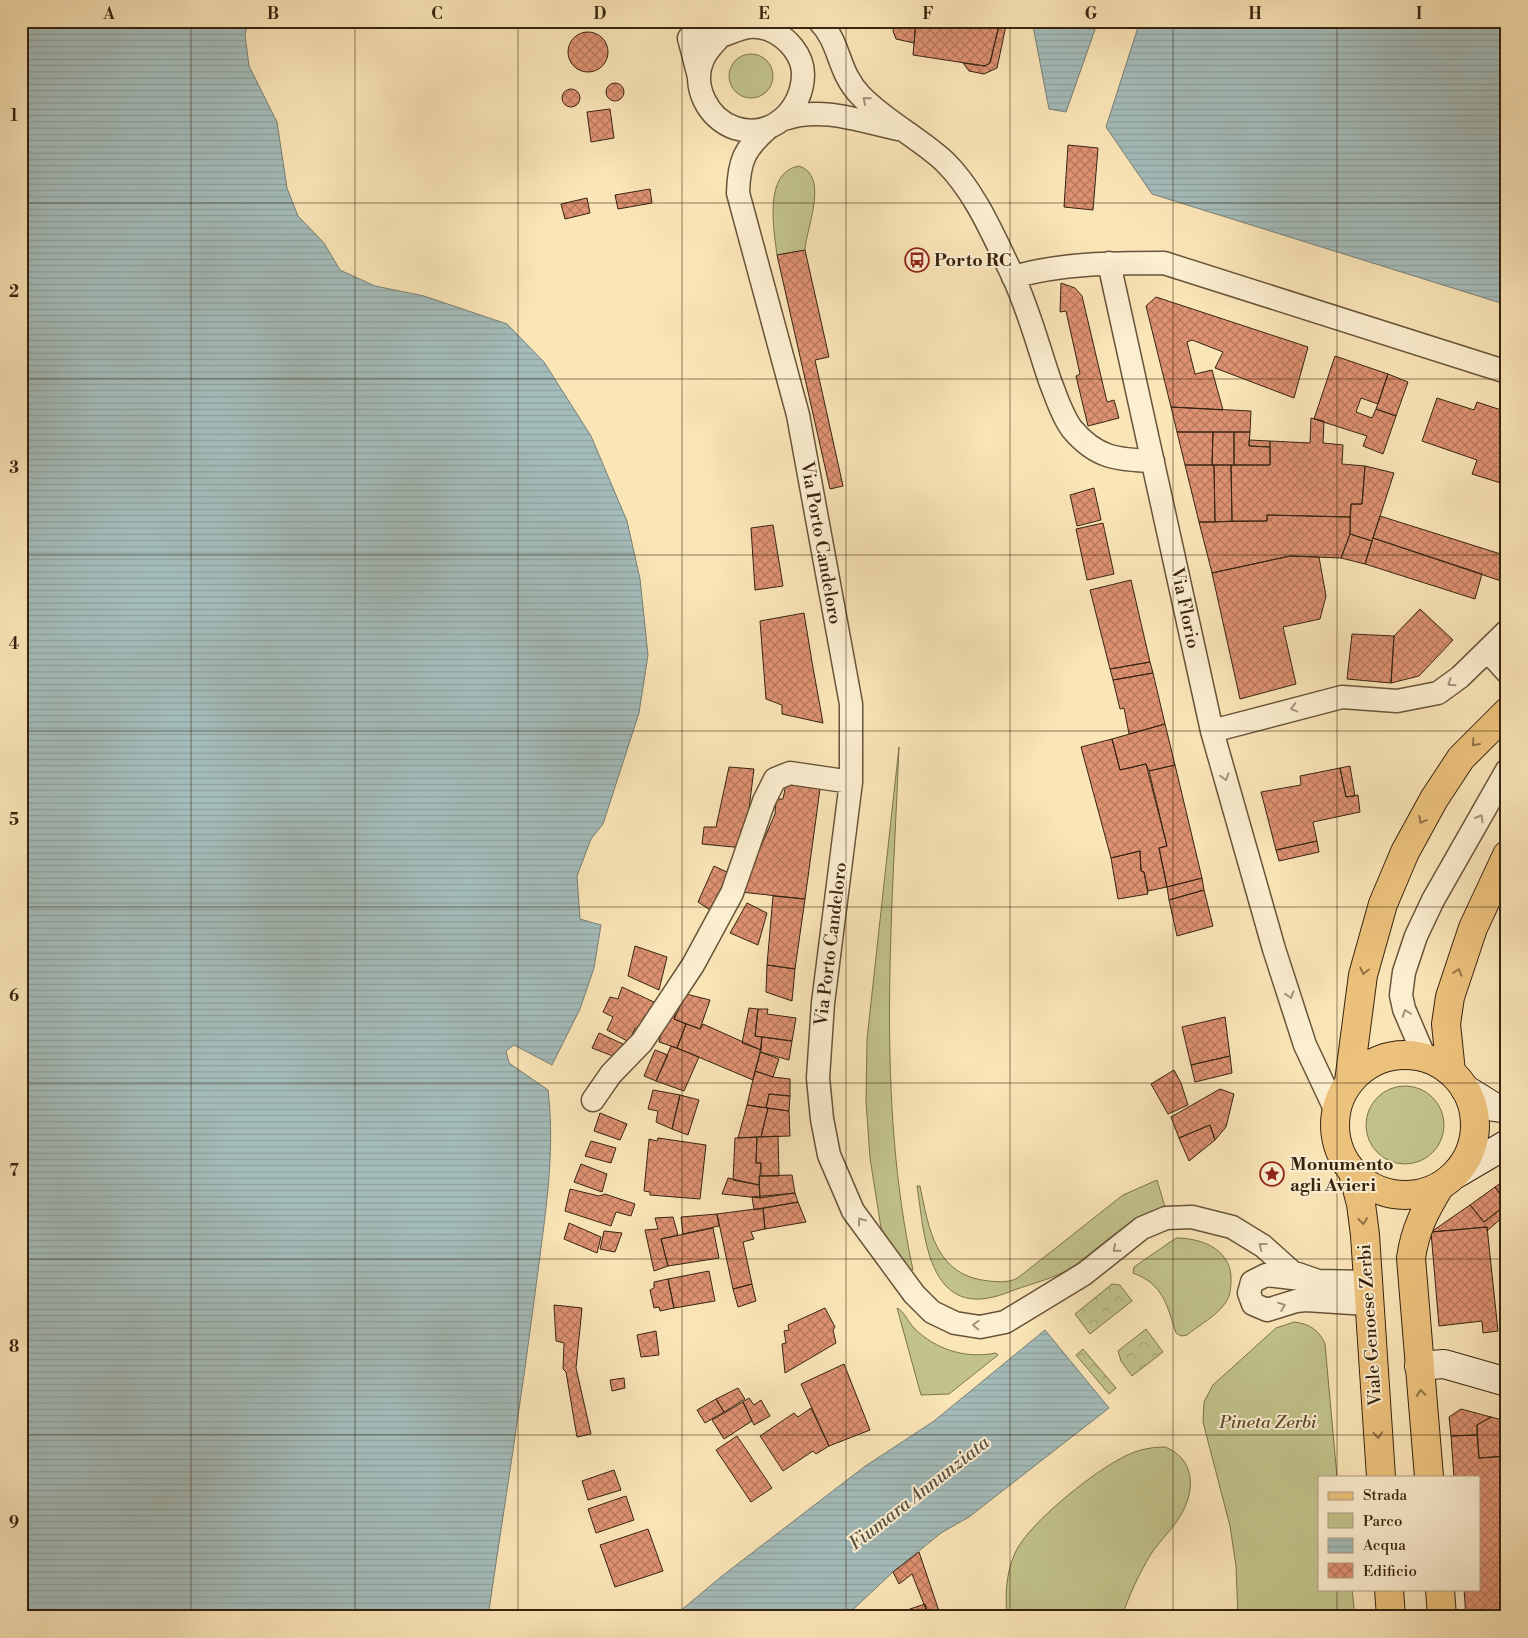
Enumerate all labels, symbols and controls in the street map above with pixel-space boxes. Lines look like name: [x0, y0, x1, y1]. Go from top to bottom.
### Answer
text: A: [102, 4, 115, 24]
text: B: [267, 4, 279, 24]
text: C: [431, 4, 443, 24]
text: D: [594, 4, 607, 24]
text: E: [758, 4, 770, 24]
text: F: [922, 4, 934, 24]
text: G: [1085, 4, 1098, 24]
text: H: [1248, 4, 1262, 24]
text: I: [1416, 4, 1422, 24]
one-way arrow: [863, 97, 872, 106]
text: 1: [10, 106, 18, 126]
bus stop icon: Porto RC: [904, 247, 930, 273]
place label: Porto RC: [934, 249, 1012, 272]
text: 2: [9, 282, 19, 302]
text: 3: [9, 458, 19, 478]
street label: Via Porto Candeloro: [795, 459, 847, 626]
street label: Via Florio: [1165, 564, 1205, 651]
text: 4: [9, 634, 20, 654]
one-way arrow: [1447, 677, 1457, 686]
one-way arrow: [1289, 702, 1298, 713]
one-way arrow: [1472, 737, 1481, 746]
one-way arrow: [1220, 773, 1230, 781]
text: 5: [9, 810, 19, 830]
one-way arrow: [1474, 814, 1484, 823]
one-way arrow: [1419, 815, 1429, 824]
street label: Via Porto Candeloro: [809, 861, 852, 1028]
one-way arrow: [1359, 966, 1370, 975]
one-way arrow: [1453, 969, 1463, 977]
text: 6: [9, 986, 19, 1006]
one-way arrow: [1285, 990, 1295, 999]
one-way arrow: [1402, 1010, 1412, 1018]
place label: Monumento agli Avieri: [1290, 1153, 1394, 1197]
text: 7: [9, 1161, 19, 1181]
place icon: Monumento agli Avieri: [1259, 1161, 1285, 1187]
one-way arrow: [1357, 1217, 1368, 1225]
one-way arrow: [858, 1218, 867, 1227]
one-way arrow: [1113, 1243, 1122, 1251]
one-way arrow: [1258, 1243, 1268, 1252]
street label: Viale Genoese Zerbi: [1353, 1243, 1387, 1408]
one-way arrow: [1277, 1301, 1286, 1312]
one-way arrow: [972, 1320, 980, 1331]
text: 8: [9, 1337, 19, 1357]
one-way arrow: [1416, 1389, 1427, 1397]
park label: Pineta Zerbi: [1218, 1411, 1317, 1434]
water label: Fiumara Annunziata: [844, 1430, 995, 1556]
one-way arrow: [1372, 1432, 1383, 1440]
legend: [1318, 1476, 1480, 1590]
text: Strada: [1363, 1486, 1407, 1505]
text: Parco: [1363, 1512, 1402, 1531]
text: 9: [9, 1513, 19, 1533]
text: Acqua: [1362, 1536, 1406, 1555]
text: Edificio: [1363, 1562, 1417, 1581]

